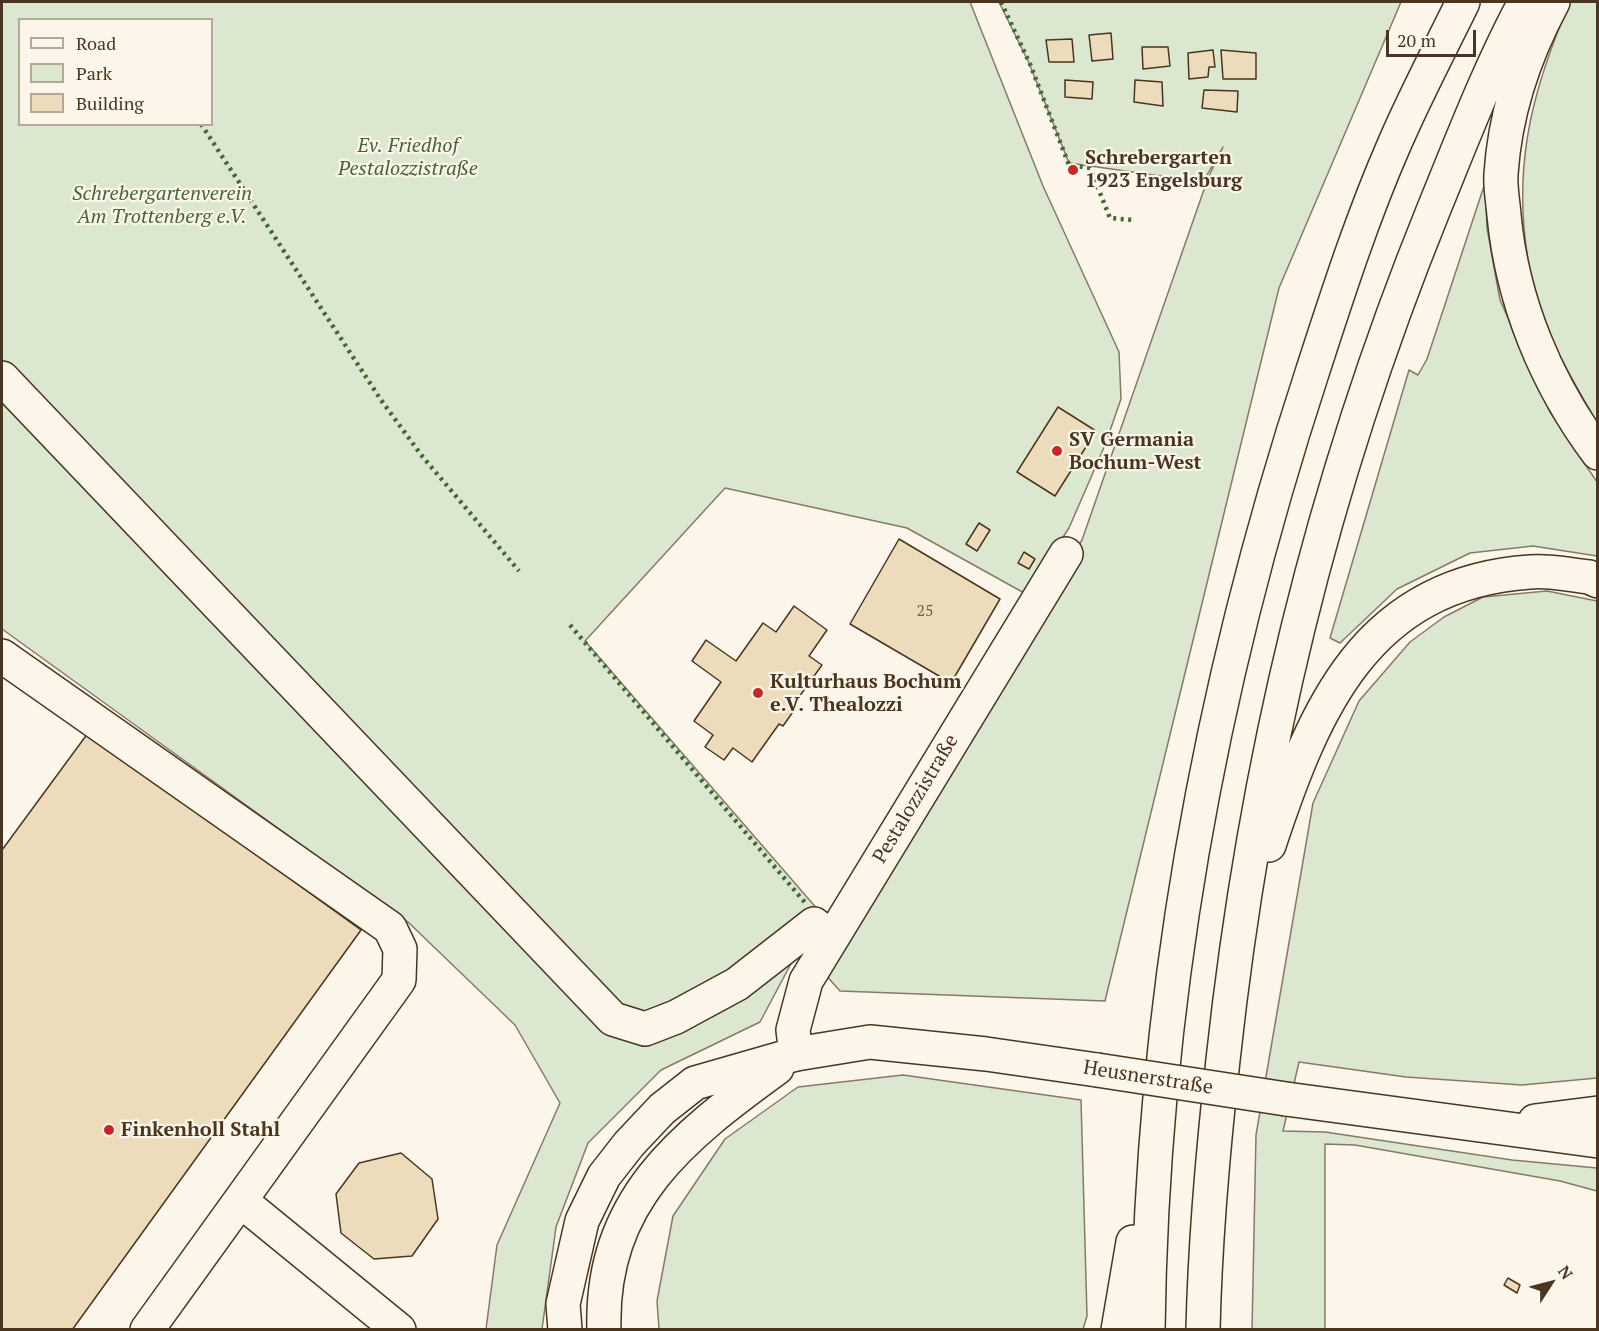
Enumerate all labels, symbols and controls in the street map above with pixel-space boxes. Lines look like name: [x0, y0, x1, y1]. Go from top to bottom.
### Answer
legend: [18, 18, 213, 126]
scale bar: [1389, 18, 1479, 56]
text: 20 m: [1397, 28, 1436, 52]
text: Road: [76, 31, 116, 55]
text: Park: [76, 61, 112, 85]
text: Building: [76, 91, 144, 115]
park label: Ev. Friedhof Pestalozzistraße: [338, 134, 478, 181]
place label: Schrebergarten 1923 Engelsburg: [1085, 146, 1242, 193]
marker: Schrebergarten 1923 Engelsburg: [1066, 163, 1080, 177]
park label: Schrebergartenverein Am Trottenberg e.V.: [72, 182, 252, 229]
place label: SV Germania Bochum-West: [1069, 428, 1201, 475]
marker: SV Germania Bochum-West: [1050, 444, 1064, 458]
house number: 25: [916, 601, 934, 621]
place label: Kulturhaus Bochum e.V. Thealozzi: [770, 670, 961, 717]
marker: Kulturhaus Bochum e.V. Thealozzi: [751, 686, 765, 700]
street label: Pestalozzistraße: [868, 730, 964, 868]
street label: Heusnerstraße: [1081, 1056, 1215, 1100]
place label: Finkenholl Stahl: [121, 1118, 280, 1142]
marker: Finkenholl Stahl: [102, 1123, 116, 1137]
north arrow: [1521, 1253, 1581, 1313]
text: N: [1553, 1261, 1578, 1284]

